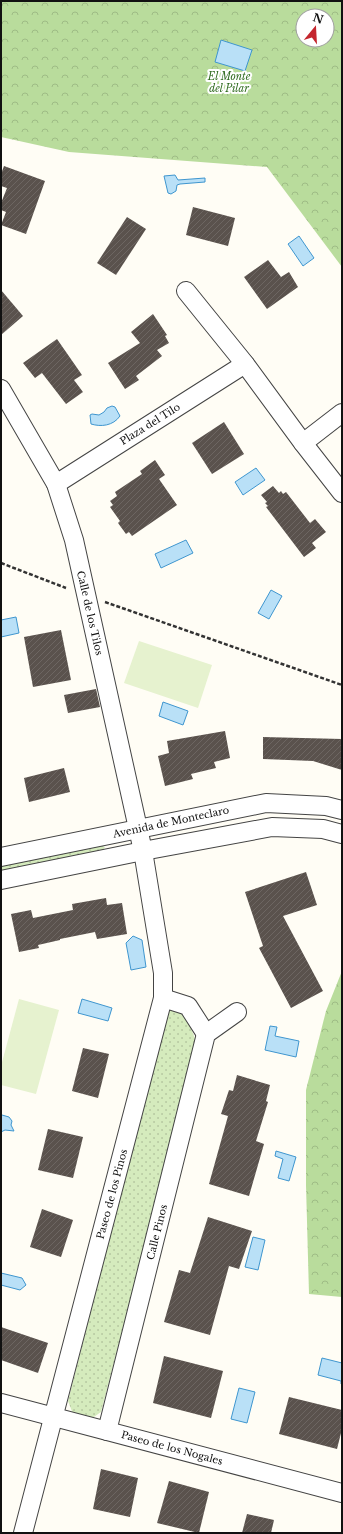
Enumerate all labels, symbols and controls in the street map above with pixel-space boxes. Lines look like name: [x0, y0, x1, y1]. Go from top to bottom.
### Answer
north arrow: [295, 8, 335, 48]
text: N: [311, 10, 326, 27]
park label: El Monte del Pilar: [207, 70, 251, 95]
street label: Plaza del Tilo: [117, 400, 183, 448]
street label: Calle de los Tilos: [74, 569, 106, 657]
street label: Avenida de Monteclaro: [111, 803, 231, 841]
street label: Paseo de los Pinos: [94, 1147, 130, 1240]
street label: Calle Pinos: [144, 1202, 170, 1261]
street label: Paseo de los Nogales: [120, 1428, 225, 1468]

